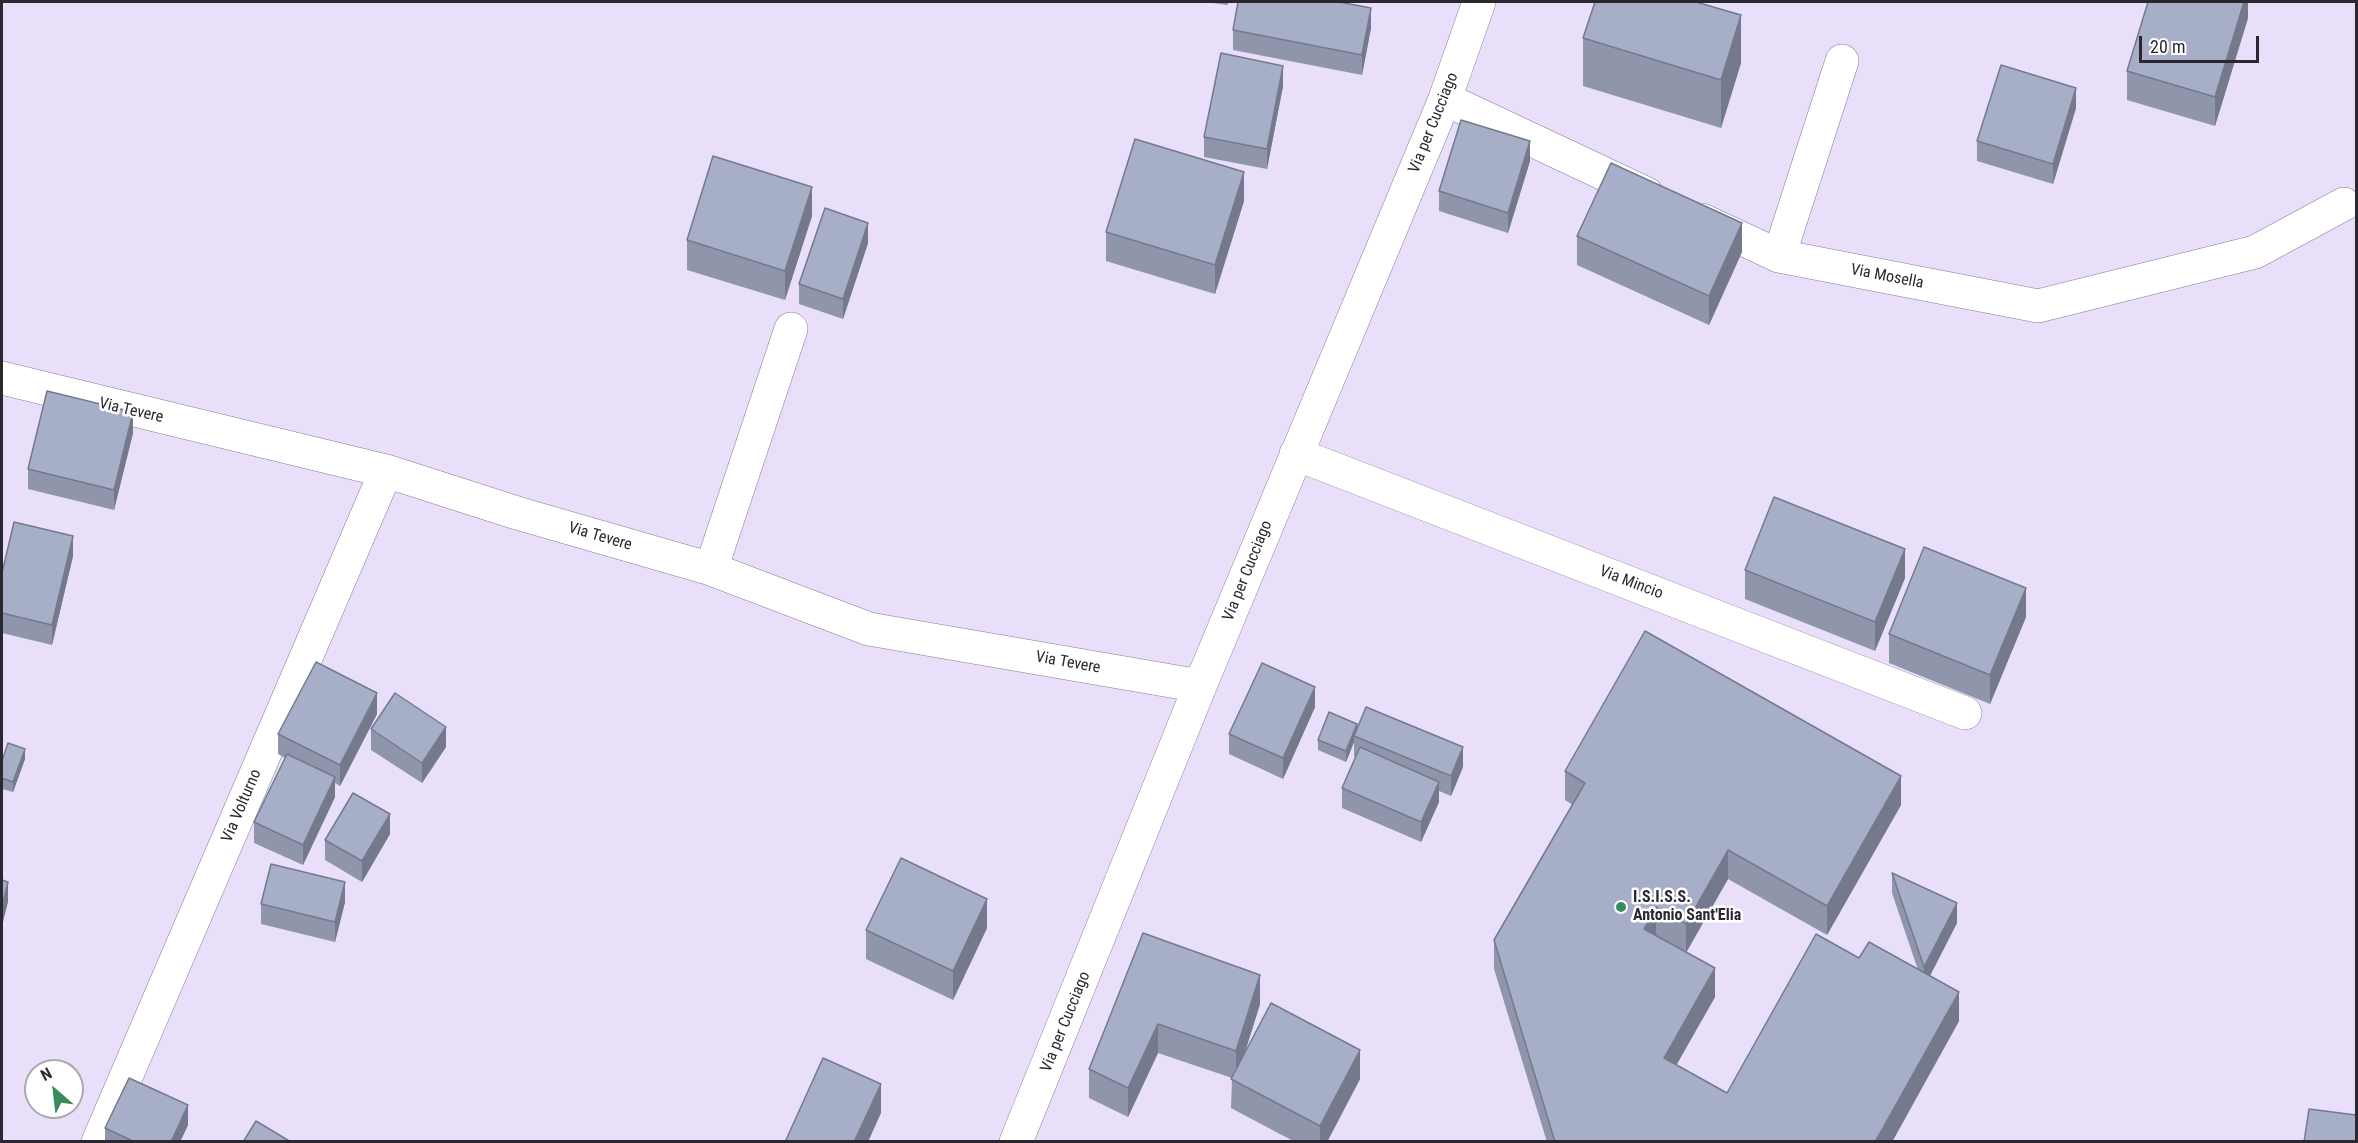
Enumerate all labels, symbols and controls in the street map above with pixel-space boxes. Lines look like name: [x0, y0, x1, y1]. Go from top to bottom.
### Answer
scale bar: [2142, 24, 2262, 62]
text: 20 m: [2150, 36, 2185, 57]
street label: Via per Cucciago: [1405, 70, 1463, 176]
street label: Via Mosella: [1849, 261, 1925, 293]
street label: Via Tevere: [97, 394, 165, 428]
street label: Via per Cucciago: [1219, 518, 1277, 624]
street label: Via Tevere: [566, 519, 634, 555]
street label: Via Mincio: [1596, 562, 1666, 604]
street label: Via Tevere: [1034, 648, 1102, 678]
street label: Via Volturno: [218, 767, 266, 845]
place label: I.S.I.S.S. Antonio Sant'Elia: [1633, 888, 1741, 926]
marker: I.S.I.S.S. Antonio Sant'Elia: [1614, 900, 1628, 914]
street label: Via per Cucciago: [1037, 969, 1095, 1075]
north arrow: [24, 1059, 84, 1119]
text: N: [37, 1064, 55, 1085]

